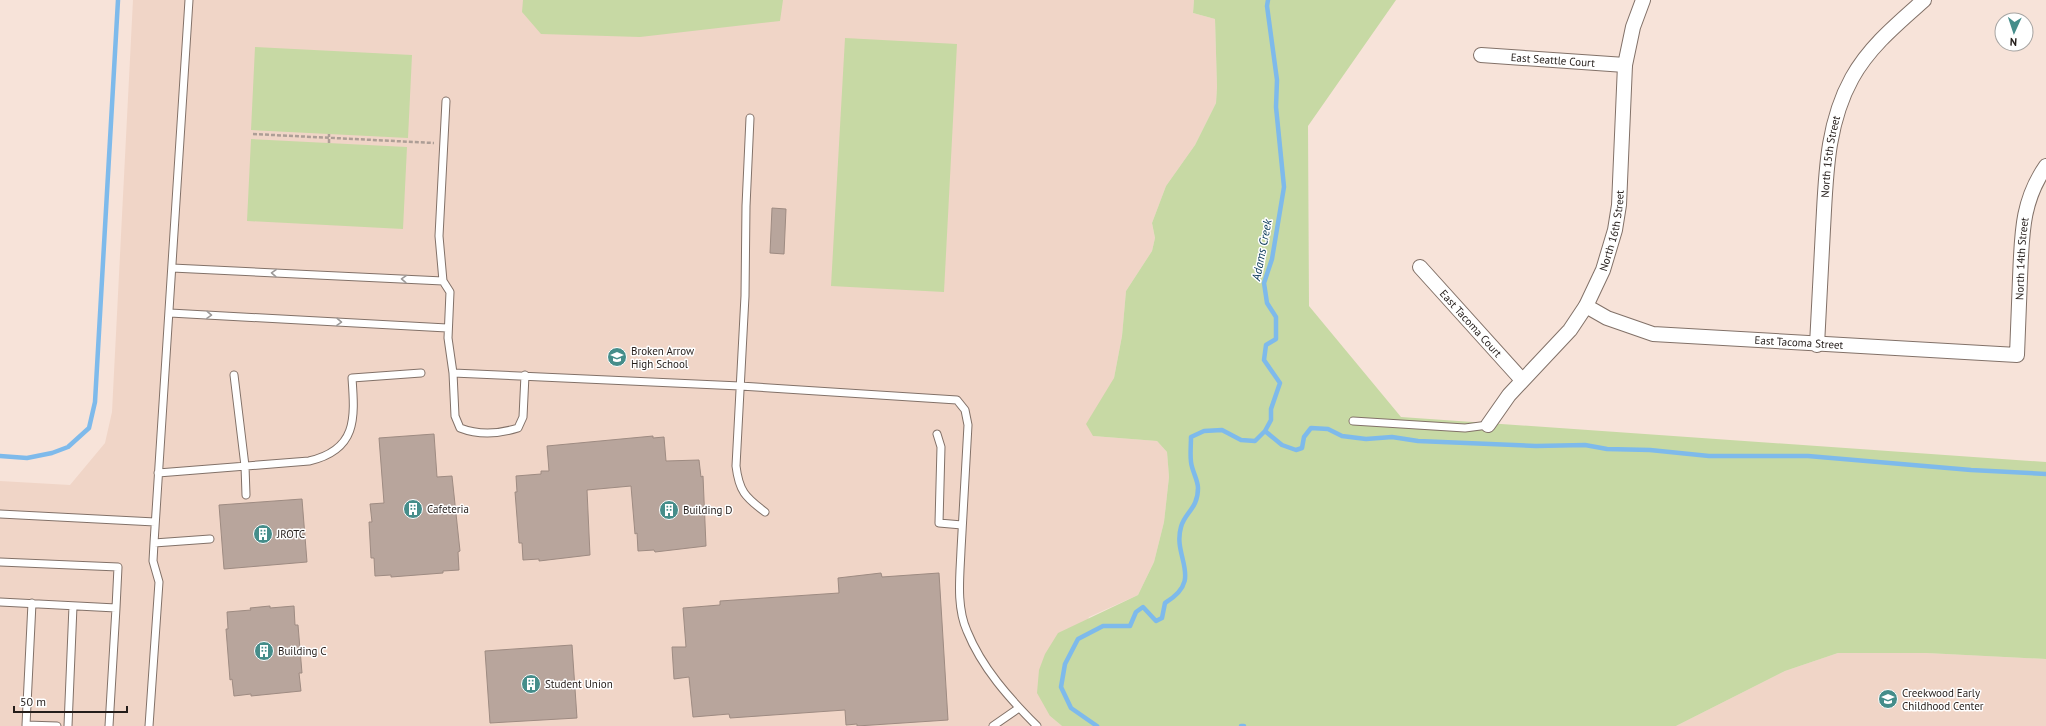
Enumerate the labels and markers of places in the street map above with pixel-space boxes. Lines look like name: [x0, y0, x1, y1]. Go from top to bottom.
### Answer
place label: Broken Arrow High School: [631, 344, 694, 371]
school or university icon: Broken Arrow High School: [606, 346, 628, 368]
building icon: Cafeteria: [402, 498, 424, 520]
building icon: Building D: [658, 499, 680, 521]
place label: Cafeteria: [427, 502, 469, 516]
place label: Building D: [683, 503, 732, 517]
building icon: JROTC: [252, 523, 274, 545]
place label: JROTC: [276, 527, 305, 541]
building icon: Building C: [253, 640, 275, 662]
place label: Building C: [278, 644, 327, 658]
building icon: Student Union: [520, 673, 542, 695]
place label: Student Union: [545, 677, 613, 691]
place label: Creekwood Early Childhood Center: [1902, 686, 1984, 713]
school or university icon: Creekwood Early Childhood Center: [1877, 688, 1899, 710]

